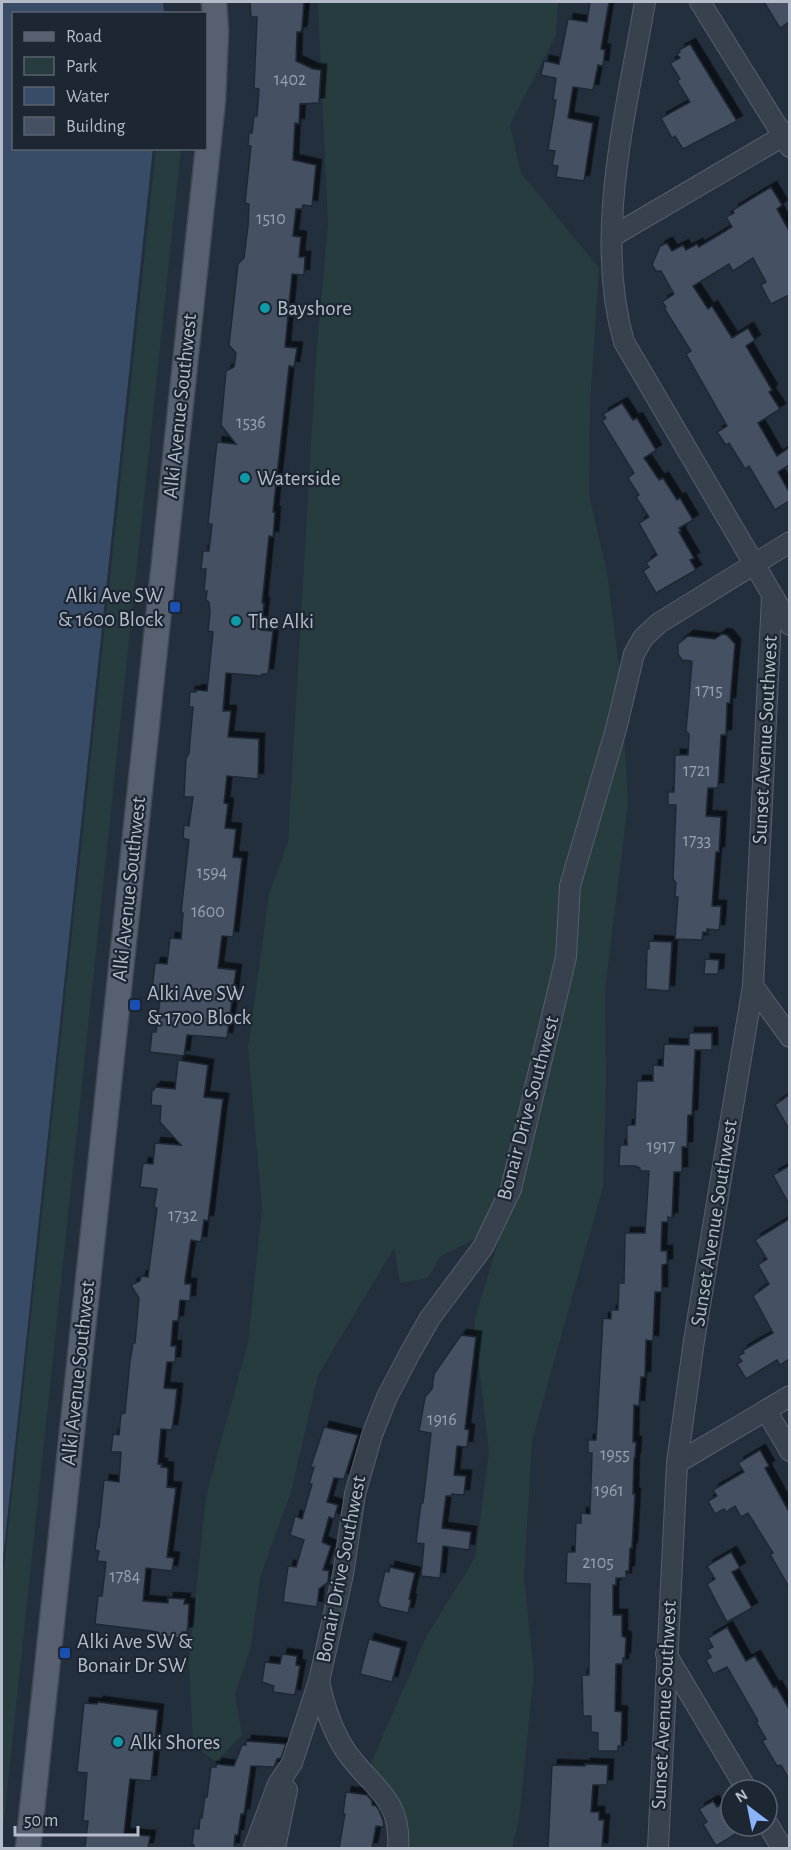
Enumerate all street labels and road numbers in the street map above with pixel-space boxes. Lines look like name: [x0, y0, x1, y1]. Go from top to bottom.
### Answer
street label: Alki Avenue Southwest: [160, 312, 200, 500]
street label: Sunset Avenue Southwest: [749, 635, 781, 845]
street label: Alki Avenue Southwest: [109, 795, 149, 983]
street label: Bonair Drive Southwest: [493, 1013, 563, 1202]
street label: Sunset Avenue Southwest: [687, 1118, 741, 1328]
street label: Alki Avenue Southwest: [58, 1279, 98, 1467]
street label: Bonair Drive Southwest: [313, 1473, 369, 1664]
street label: Sunset Avenue Southwest: [648, 1600, 680, 1810]

